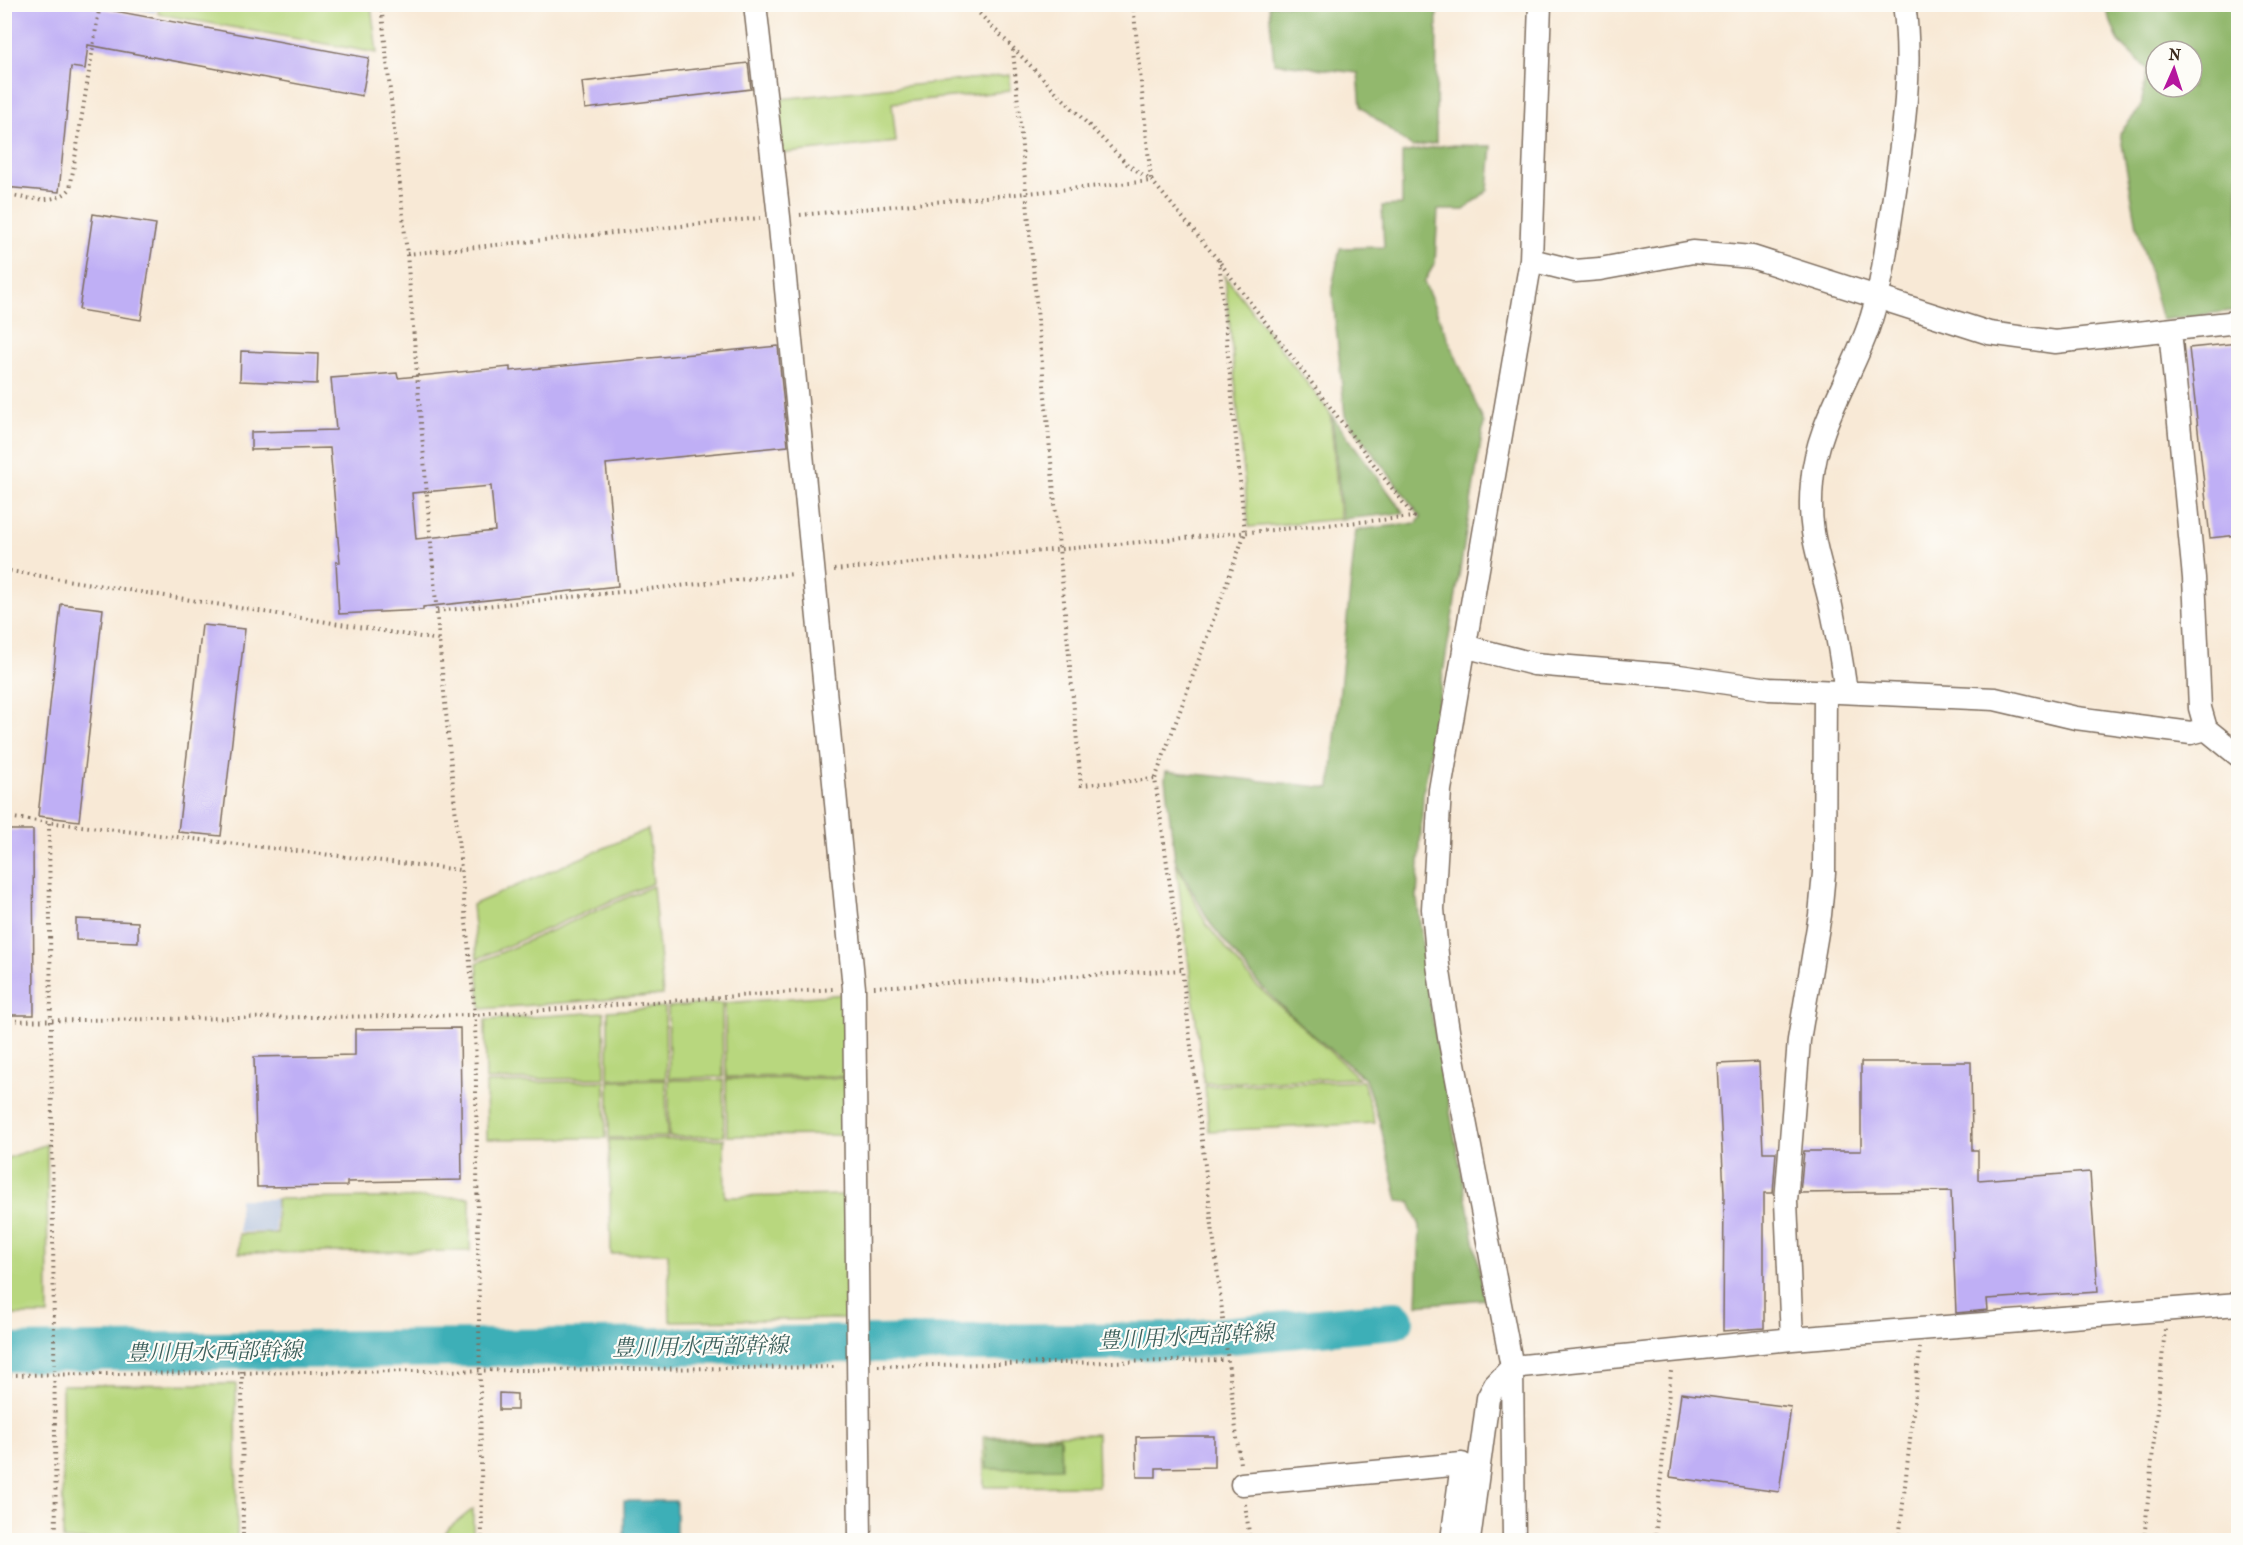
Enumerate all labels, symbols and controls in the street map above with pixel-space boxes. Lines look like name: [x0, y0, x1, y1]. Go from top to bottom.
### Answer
north arrow: [2144, 39, 2204, 99]
text: N: [2168, 45, 2182, 64]
water label: 豊川用水西部幹線: [1097, 1319, 1278, 1355]
water label: 豊川用水西部幹線: [612, 1332, 791, 1362]
water label: 豊川用水西部幹線: [126, 1337, 305, 1367]

